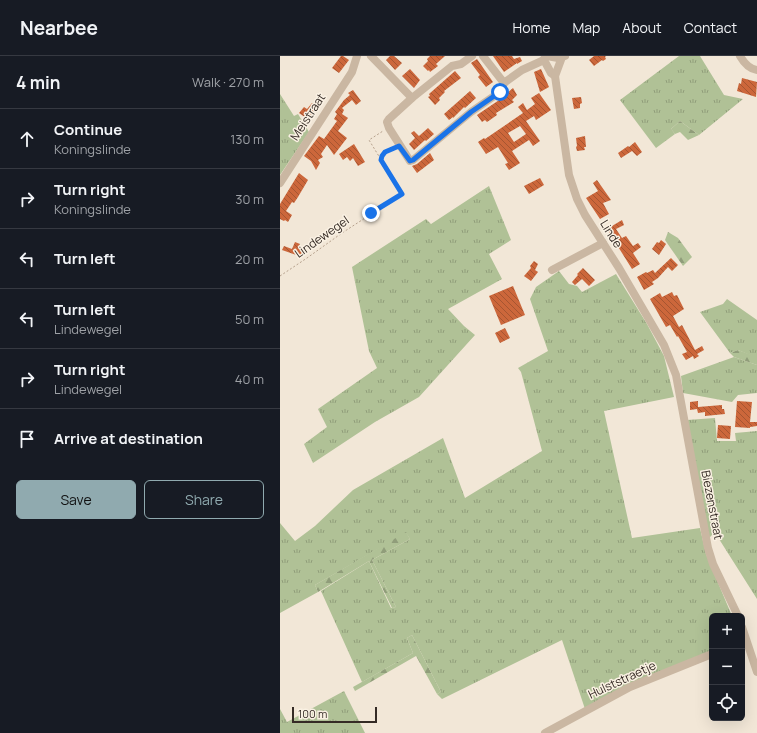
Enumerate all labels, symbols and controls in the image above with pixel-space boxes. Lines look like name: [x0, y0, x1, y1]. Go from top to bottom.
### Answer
text: Nearbee: [20, 15, 98, 41]
text: Home: [513, 18, 550, 37]
text: Map: [572, 18, 600, 37]
text: About: [622, 18, 662, 37]
text: Contact: [684, 18, 737, 37]
text: 4 min: [16, 71, 60, 94]
text: Walk · 270 m: [192, 73, 264, 91]
route start: [491, 83, 509, 101]
street label: Meistraat: [286, 90, 329, 144]
text: Continue: [54, 119, 122, 140]
icon: ahead: [16, 128, 38, 150]
text: 130 m: [230, 130, 264, 148]
text: Koningslinde: [54, 140, 131, 158]
text: Turn right: [54, 179, 125, 200]
icon: right: [16, 188, 38, 210]
text: 30 m: [235, 190, 264, 208]
text: Koningslinde: [54, 200, 131, 218]
route end: [362, 204, 380, 222]
street label: Lindewegel: [291, 212, 352, 262]
street label: Linde: [596, 216, 627, 251]
icon: left: [16, 248, 38, 270]
text: Turn left: [54, 248, 116, 269]
text: 20 m: [235, 250, 264, 268]
text: Turn left: [54, 299, 116, 320]
icon: left: [16, 308, 38, 330]
text: 50 m: [235, 310, 264, 328]
text: Lindewegel: [54, 320, 122, 338]
text: Turn right: [54, 359, 125, 380]
icon: right: [16, 368, 38, 390]
text: 40 m: [235, 370, 264, 388]
text: Lindewegel: [54, 380, 122, 398]
icon: arrive: [16, 428, 38, 450]
text: Arrive at destination: [54, 428, 203, 449]
street label: Biezenstraat: [697, 469, 728, 541]
button: Save: [16, 480, 136, 519]
button: Share: [144, 480, 264, 519]
map controls: [709, 613, 745, 721]
button: +: [709, 613, 745, 649]
button: −: [709, 649, 745, 685]
street label: Hulststraetje: [585, 656, 658, 703]
button: locate: [709, 685, 745, 721]
scale bar: [292, 705, 377, 724]
text: 100 m: [298, 706, 327, 721]

